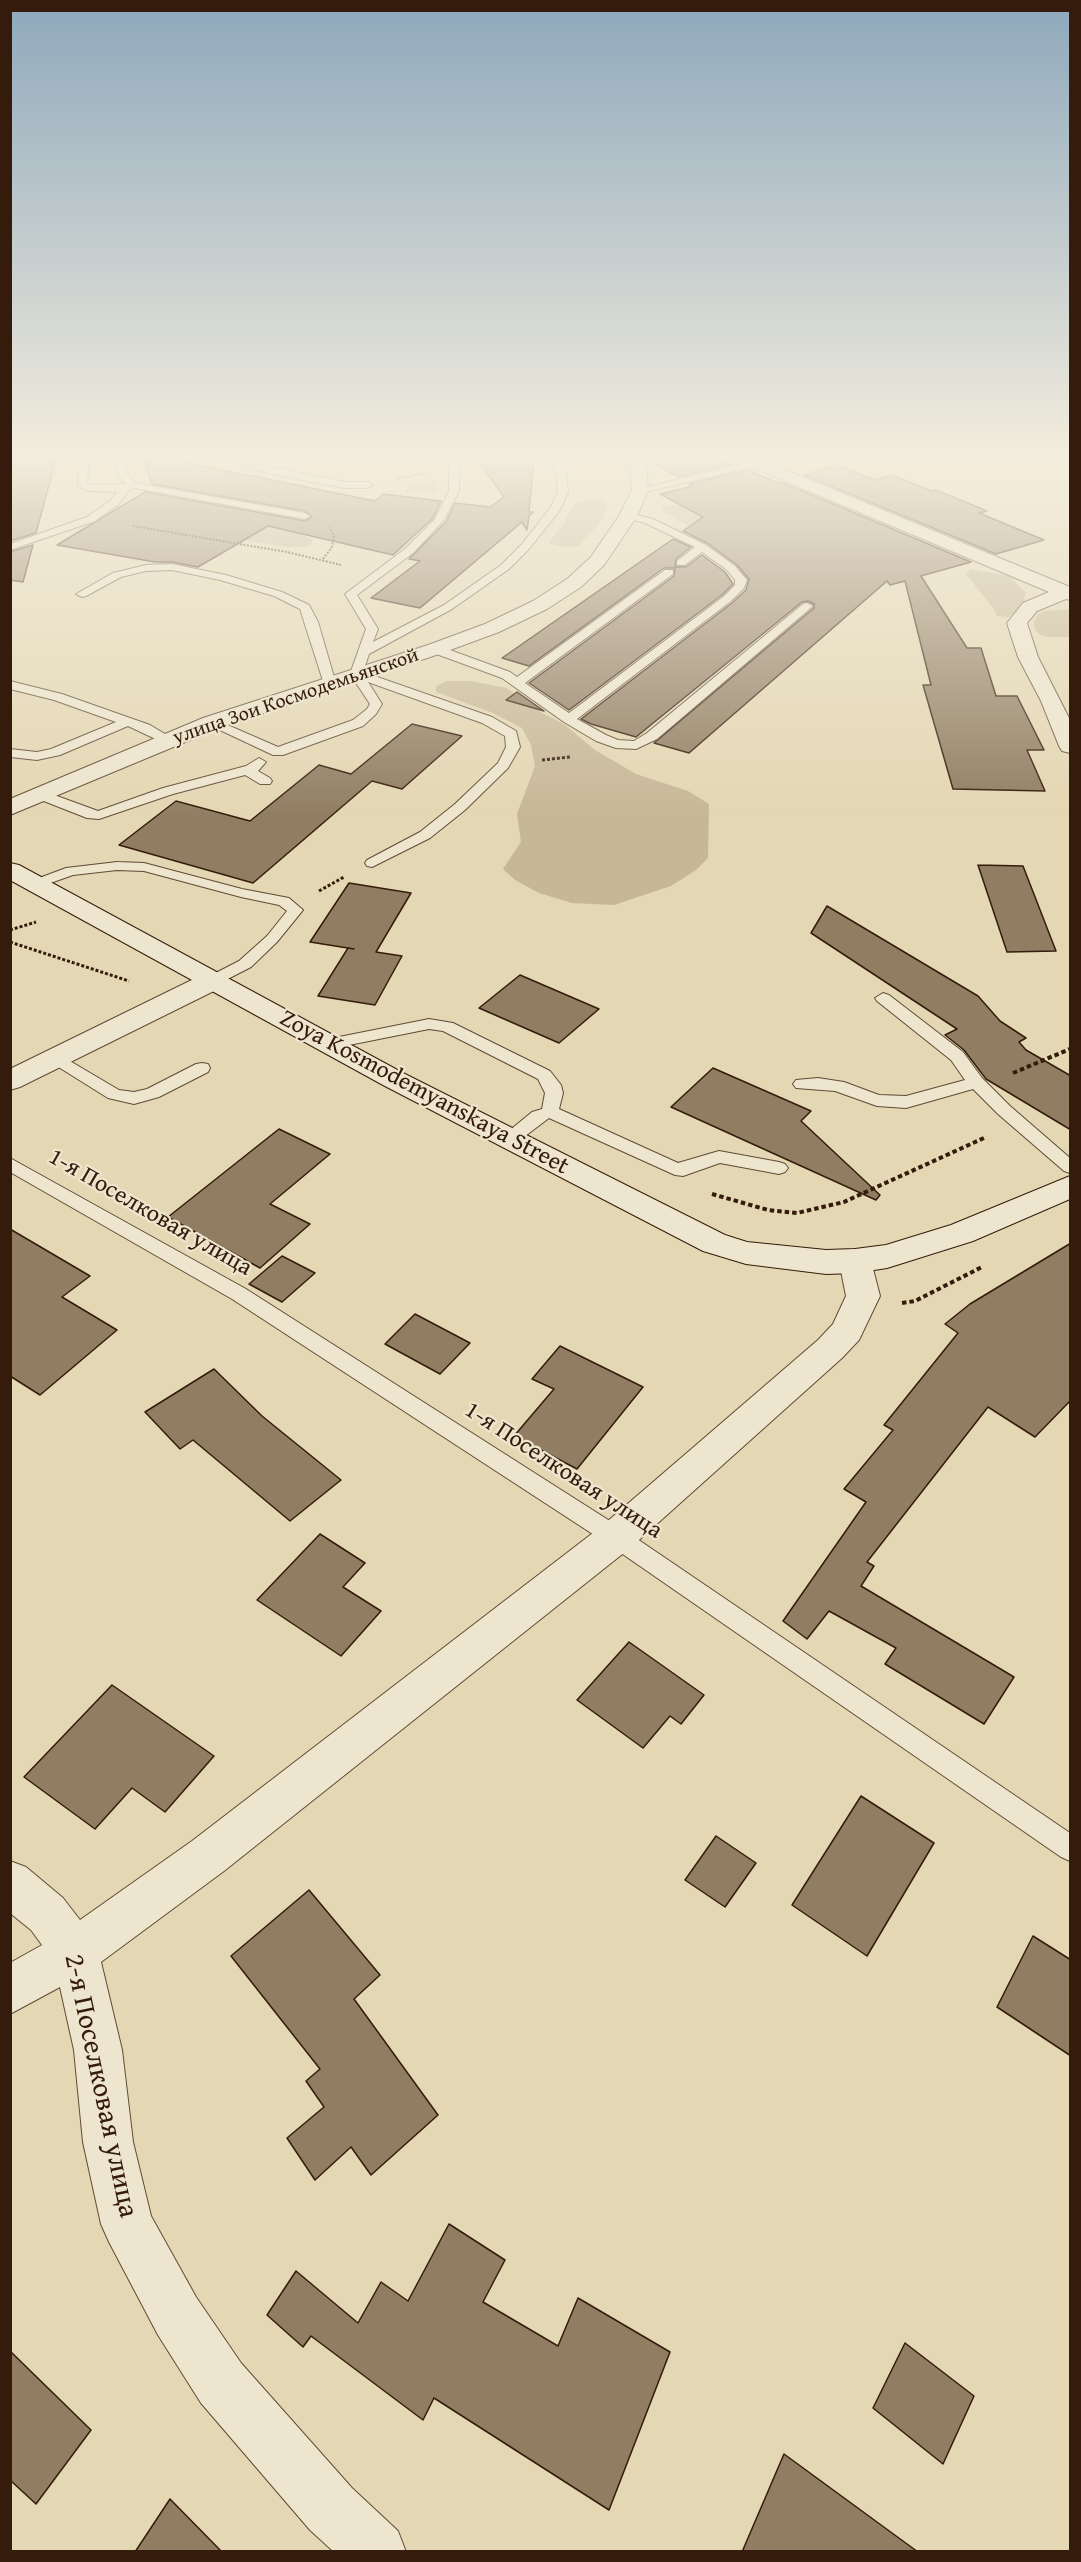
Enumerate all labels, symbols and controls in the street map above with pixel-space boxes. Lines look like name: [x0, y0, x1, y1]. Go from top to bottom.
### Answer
street label: улица Зои Космодемьянской: [170, 644, 422, 750]
street label: Zoya Kosmodemyanskaya Street: [275, 1004, 573, 1182]
street label: 1-я Поселковая улица: [43, 1143, 257, 1283]
street label: 1-я Поселковая улица: [459, 1396, 667, 1546]
street label: 2-я Поселковая улица: [56, 1951, 144, 2221]

